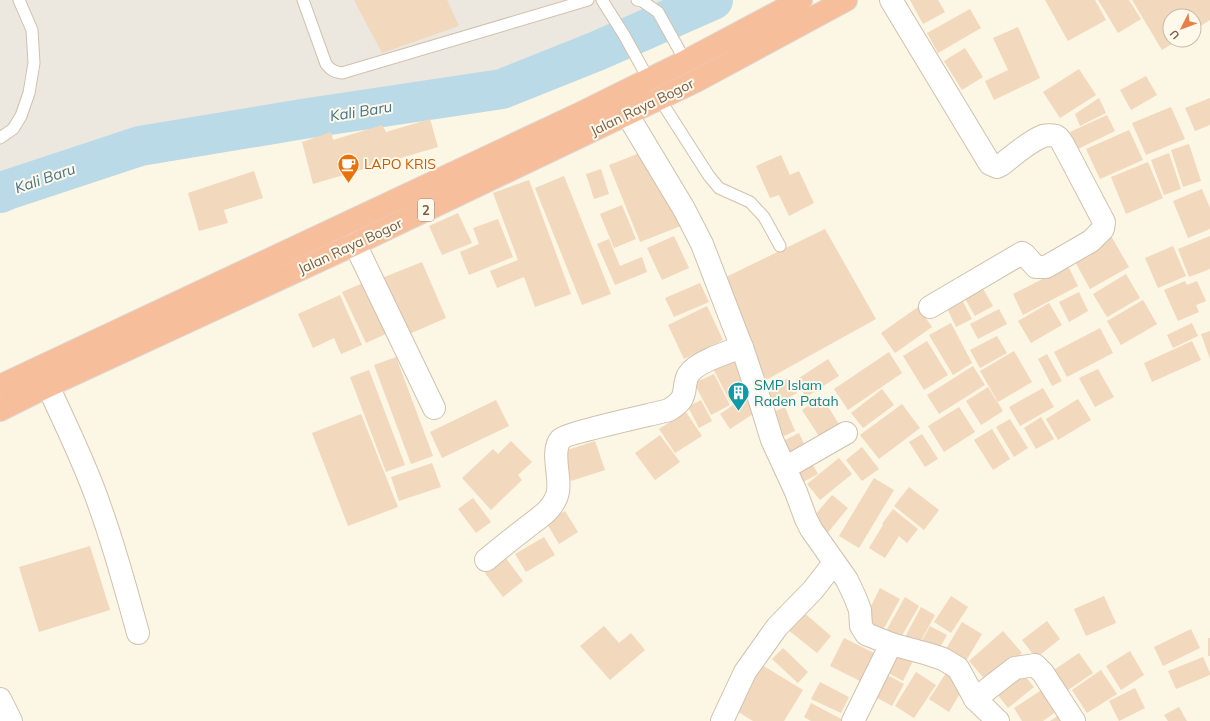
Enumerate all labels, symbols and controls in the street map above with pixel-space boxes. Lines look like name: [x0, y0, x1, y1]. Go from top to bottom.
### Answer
north arrow: [1162, 8, 1202, 48]
text: U: [1167, 27, 1182, 42]
street label: Jalan Raya Bogor: [587, 74, 698, 140]
water label: Kali Baru: [328, 97, 394, 125]
cafe icon: LAPO KRIS: [336, 151, 362, 184]
place label: LAPO KRIS: [364, 155, 436, 173]
water label: Kali Baru: [12, 159, 78, 197]
road number: 2: [418, 199, 434, 221]
street label: Jalan Raya Bogor: [295, 214, 406, 278]
place label: SMP Islam Raden Patah: [754, 376, 839, 410]
building icon: SMP Islam Raden Patah: [725, 380, 751, 413]

